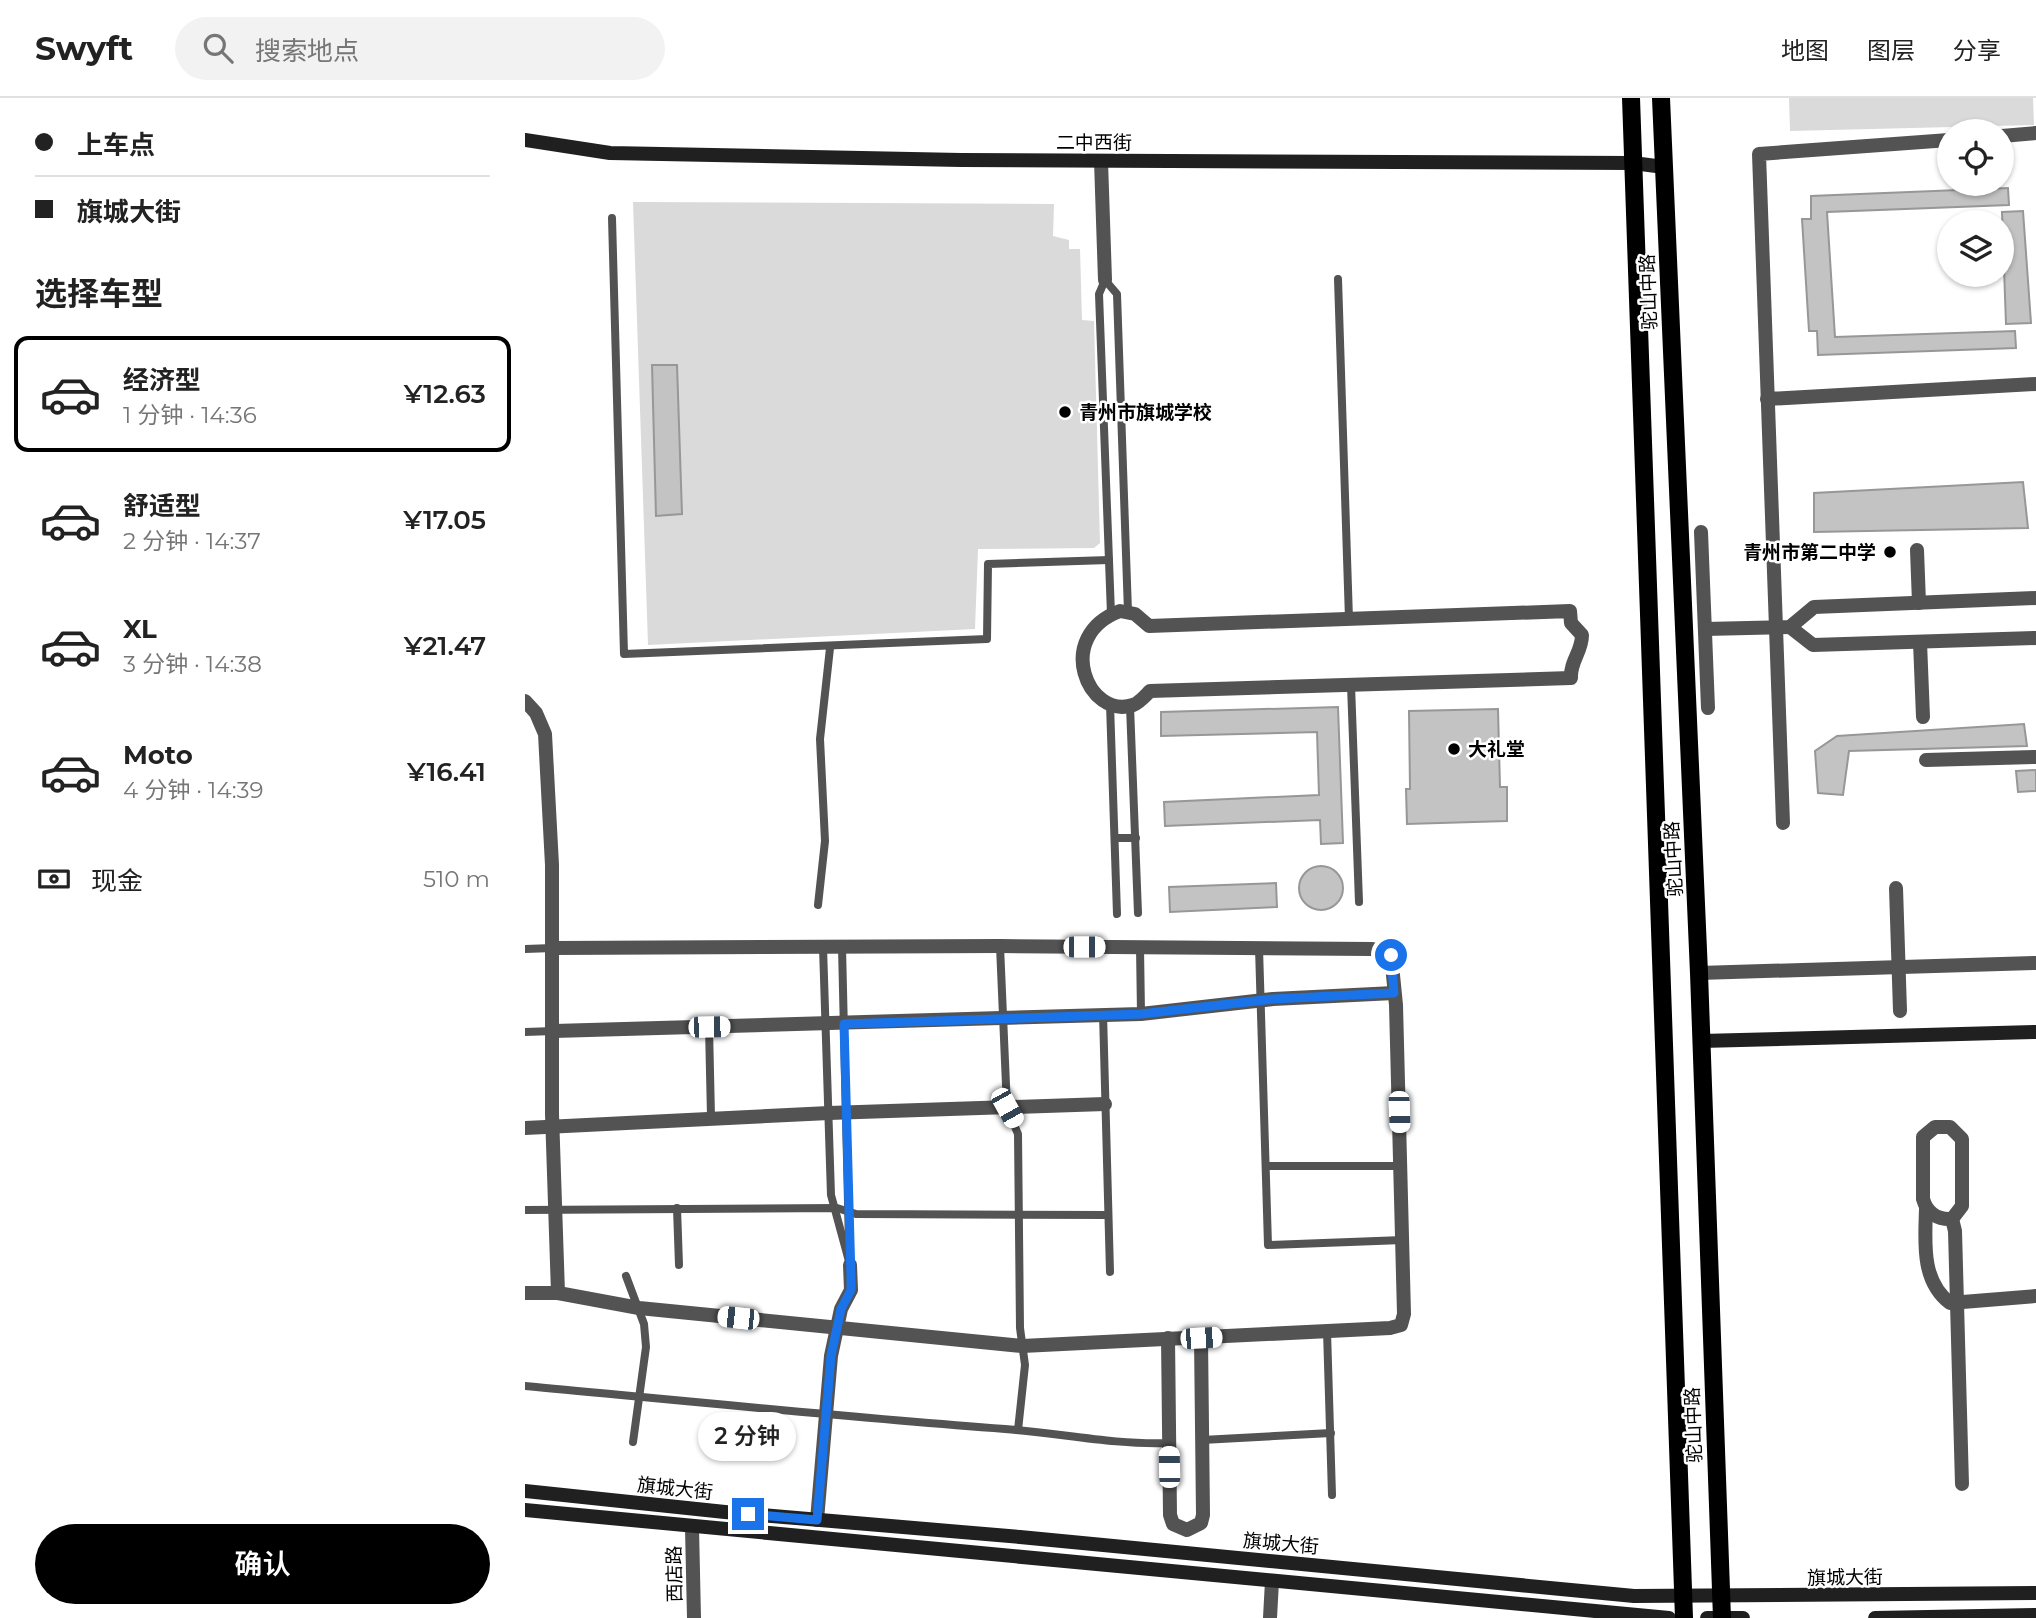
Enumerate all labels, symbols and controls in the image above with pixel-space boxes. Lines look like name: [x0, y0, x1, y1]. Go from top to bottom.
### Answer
search box: [175, 17, 665, 80]
text: Swyft: [35, 28, 133, 68]
icon: search: [199, 29, 237, 67]
text: 搜索地点: [255, 35, 359, 67]
text: 地图: [1781, 36, 1829, 65]
text: 图层: [1867, 36, 1915, 65]
text: 分享: [1953, 36, 2001, 65]
map controls: [1937, 119, 2014, 287]
button: locate: [1937, 119, 2014, 196]
text: 上车点: [77, 129, 155, 161]
street label: 二中西街: [1056, 131, 1132, 154]
text: 旗城大街: [77, 196, 181, 228]
button: layers: [1937, 210, 2014, 287]
street label: 驼山中路: [1636, 254, 1661, 330]
text: 选择车型: [35, 274, 163, 313]
icon: car: [39, 363, 102, 426]
text: 经济型: [123, 364, 201, 396]
text: ¥12.63: [404, 378, 486, 410]
text: 1 分钟 · 14:36: [123, 401, 257, 429]
place label: 青州市旗城学校: [1079, 401, 1212, 424]
marker: 青州市旗城学校: [1057, 404, 1073, 420]
icon: car: [39, 489, 102, 552]
text: 舒适型: [123, 490, 201, 522]
text: ¥17.05: [403, 504, 486, 536]
text: 2 分钟 · 14:37: [123, 527, 261, 555]
place label: 青州市第二中学: [1743, 541, 1876, 564]
marker: 青州市第二中学: [1882, 544, 1898, 560]
text: XL: [123, 613, 157, 645]
icon: car: [39, 615, 102, 678]
text: ¥21.47: [404, 630, 486, 662]
text: 3 分钟 · 14:38: [123, 650, 262, 678]
place label: 大礼堂: [1468, 738, 1525, 761]
text: Moto: [123, 739, 193, 771]
icon: car: [39, 741, 102, 804]
marker: 大礼堂: [1446, 741, 1462, 757]
text: ¥16.41: [407, 756, 486, 788]
text: 4 分钟 · 14:39: [123, 776, 264, 804]
street label: 驼山中路: [1660, 820, 1687, 898]
icon: cash: [35, 860, 73, 898]
text: 现金: [91, 865, 143, 897]
text: 510 m: [423, 865, 490, 893]
car: [1064, 937, 1106, 958]
route start: [1375, 939, 1407, 971]
car: [688, 1016, 731, 1038]
car: [988, 1085, 1027, 1131]
car: [1388, 1091, 1411, 1133]
car: [717, 1305, 760, 1331]
car: [1180, 1326, 1223, 1350]
street label: 驼山中路: [1681, 1387, 1706, 1463]
callout: 2 分钟: [699, 1412, 797, 1462]
text: 2 分钟: [714, 1422, 780, 1450]
car: [1159, 1446, 1180, 1488]
street label: 旗城大街: [636, 1473, 714, 1504]
route end: [732, 1498, 764, 1530]
button: 确认: [35, 1524, 490, 1604]
street label: 旗城大街: [1242, 1529, 1320, 1558]
street label: 西店路: [663, 1545, 686, 1603]
street label: 旗城大街: [1807, 1565, 1883, 1590]

